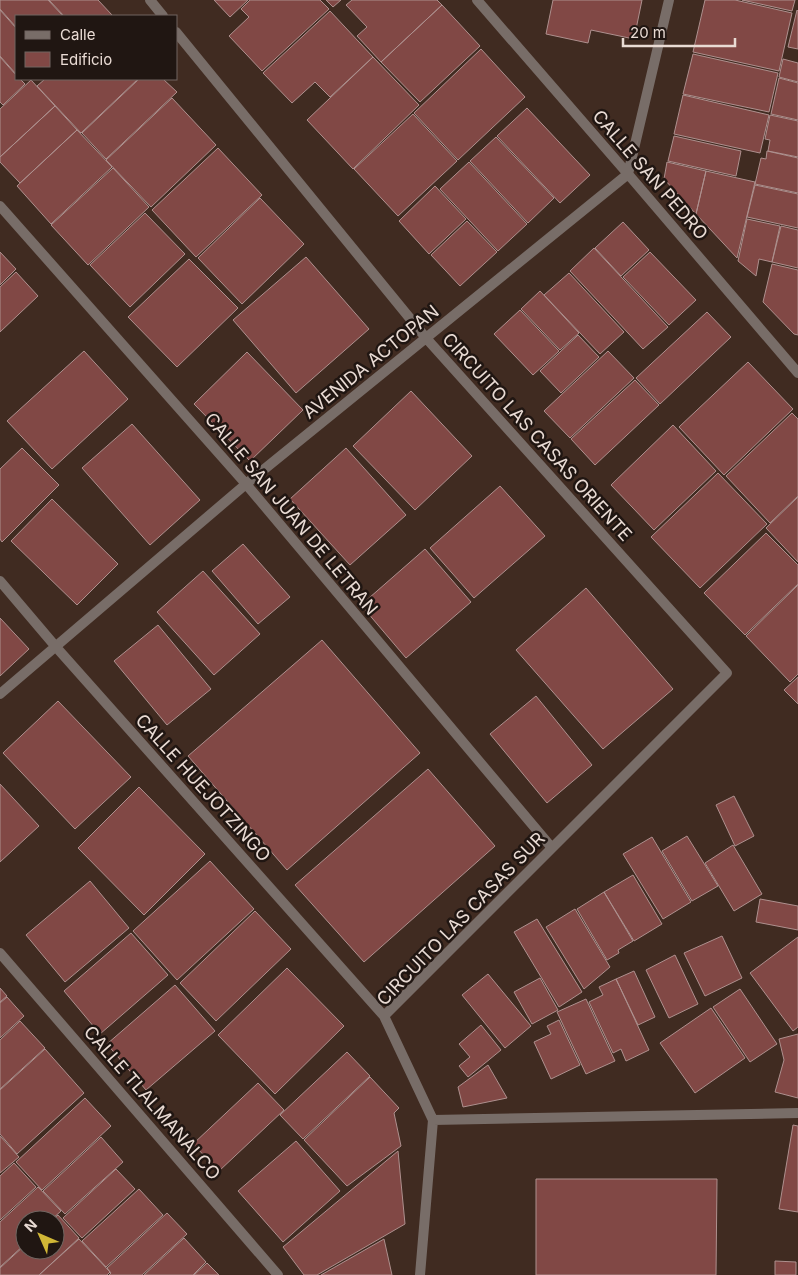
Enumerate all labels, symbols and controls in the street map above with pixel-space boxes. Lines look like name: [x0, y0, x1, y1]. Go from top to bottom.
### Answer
legend: [15, 15, 178, 80]
scale bar: [623, 15, 736, 47]
text: 20 m: [630, 23, 666, 42]
text: Calle: [60, 25, 95, 44]
text: Edificio: [60, 50, 112, 69]
street label: CALLE SAN PEDRO: [588, 106, 712, 244]
street label: AVENIDA ACTOPAN: [299, 300, 443, 423]
street label: CIRCUITO LAS CASAS ORIENTE: [438, 328, 636, 545]
street label: CALLE SAN JUAN DE LETRAN: [201, 408, 382, 619]
street label: CALLE HUEJOTZINGO: [132, 710, 275, 866]
street label: CIRCUITO LAS CASAS SUR: [372, 827, 549, 1010]
street label: CALLE TLALMANALCO: [80, 1021, 225, 1184]
north arrow: [15, 1210, 65, 1260]
text: N: [21, 1216, 40, 1235]

